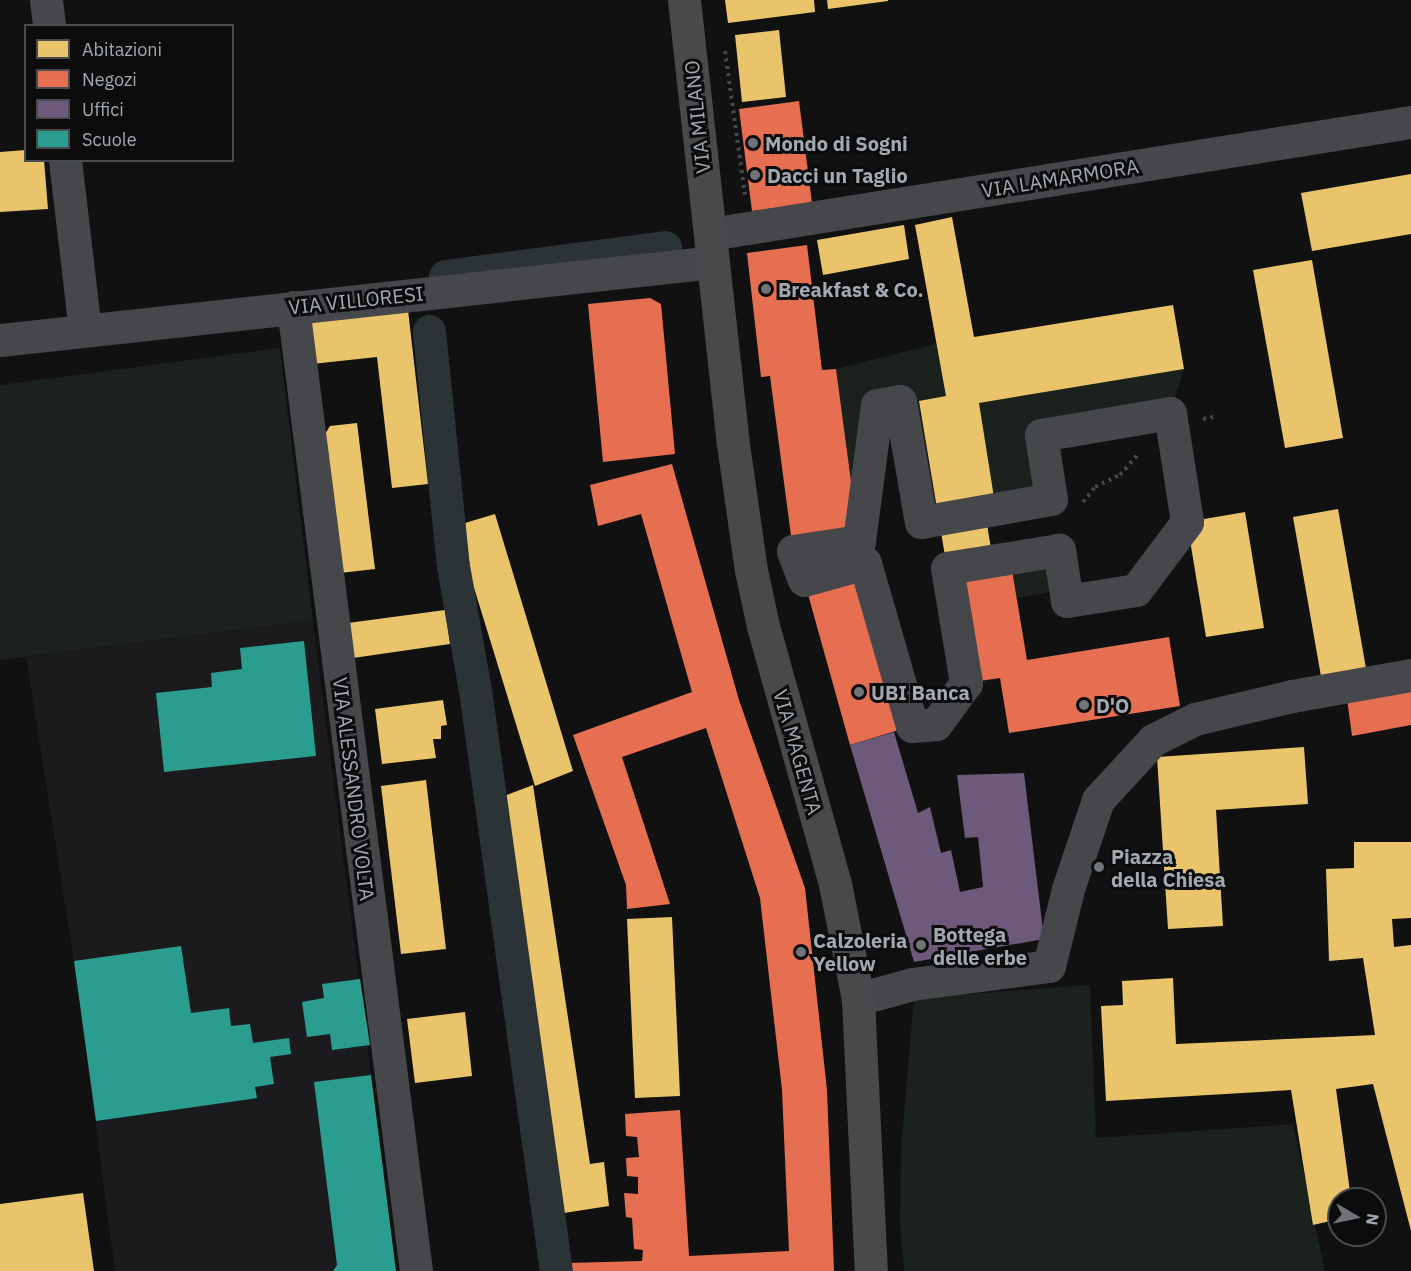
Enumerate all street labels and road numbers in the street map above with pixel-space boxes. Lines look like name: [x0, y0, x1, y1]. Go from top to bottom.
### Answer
street label: VIA MILANO: [679, 59, 715, 175]
street label: VIA LAMARMORA: [980, 154, 1140, 202]
street label: VIA VILLORESI: [287, 281, 425, 319]
street label: VIA ALESSANDRO VOLTA: [328, 676, 380, 902]
street label: VIA MAGENTA: [769, 687, 827, 817]

